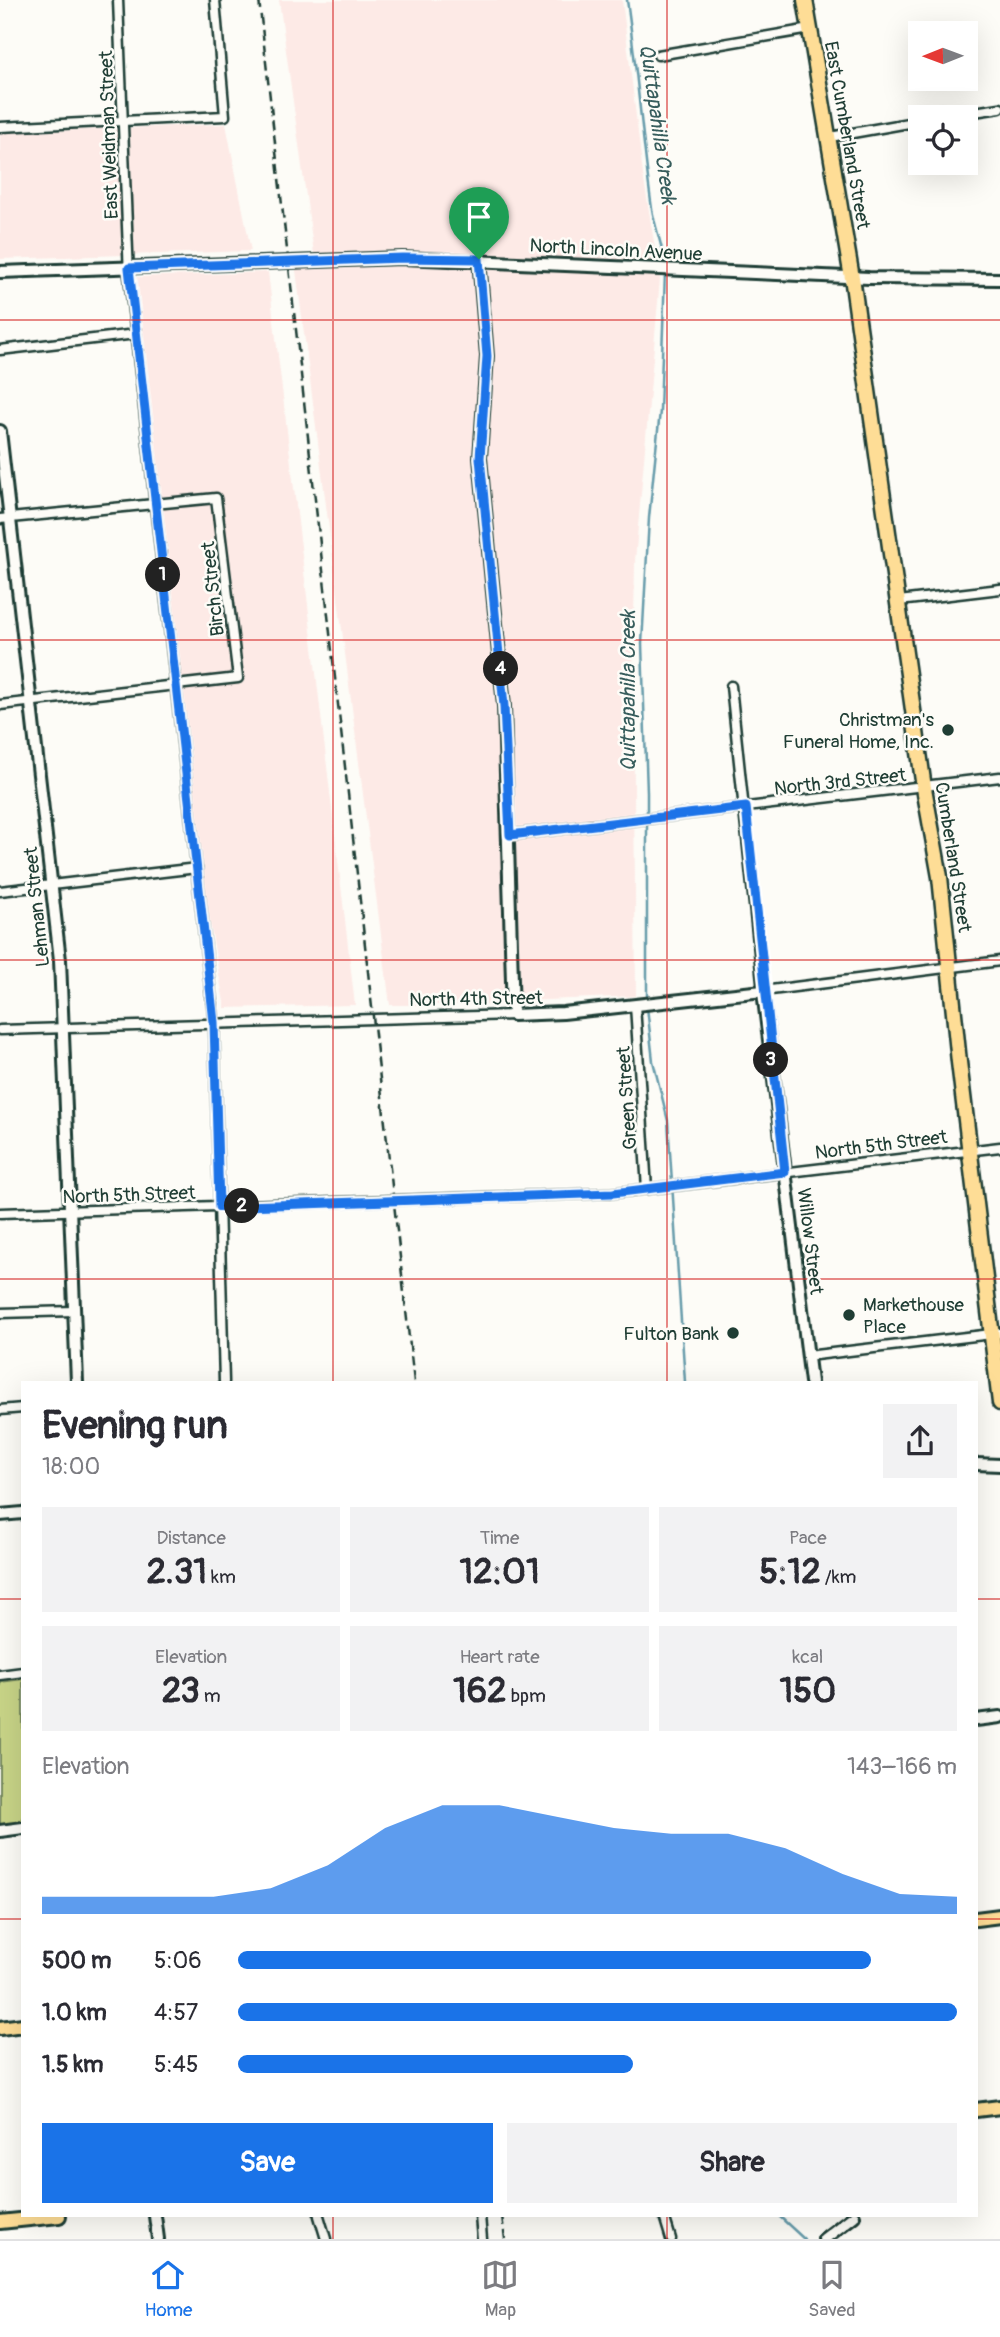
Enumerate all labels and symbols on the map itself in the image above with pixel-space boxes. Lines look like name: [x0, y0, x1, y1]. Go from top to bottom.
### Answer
north arrow: [908, 21, 978, 91]
street label: East Cumberland Street: [819, 39, 875, 231]
water label: Quittapahilla Creek: [633, 42, 682, 208]
street label: East Weidman Street: [94, 50, 124, 220]
pin: [449, 187, 509, 259]
street label: North Lincoln Avenue: [529, 233, 704, 267]
street label: Birch Street: [196, 540, 230, 637]
pin: 1: [146, 558, 180, 592]
water label: Quittapahilla Creek: [615, 608, 642, 772]
pin: 4: [484, 652, 518, 686]
place label: Christman's Funeral Home, Inc.: [783, 708, 934, 754]
marker: Christman's Funeral Home, Inc.: [940, 722, 956, 738]
street label: North 3rd Street: [773, 763, 908, 801]
street label: Cumberland Street: [929, 780, 977, 934]
street label: Lehman Street: [19, 845, 55, 968]
street label: North 4th Street: [409, 986, 543, 1012]
pin: 3: [754, 1042, 788, 1078]
street label: Green Street: [611, 1045, 643, 1151]
street label: North 5th Street: [814, 1125, 949, 1165]
street label: North 5th Street: [62, 1181, 196, 1209]
street label: Willow Street: [792, 1186, 828, 1296]
pin: 2: [224, 1188, 260, 1224]
place label: Markethouse Place: [863, 1293, 964, 1339]
marker: Markethouse Place: [841, 1307, 857, 1323]
place label: Fulton Bank: [623, 1322, 719, 1346]
marker: Fulton Bank: [725, 1325, 741, 1341]

